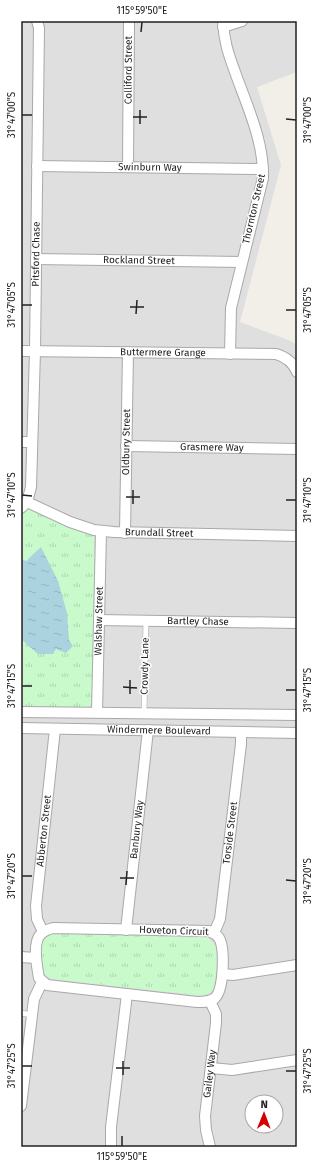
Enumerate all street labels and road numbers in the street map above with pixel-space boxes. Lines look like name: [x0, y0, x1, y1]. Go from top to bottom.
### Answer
street label: Colliford Street: [122, 35, 135, 104]
street label: Swinburn Way: [118, 161, 182, 174]
street label: Thornton Street: [240, 172, 268, 245]
street label: Pitsford Chase: [30, 221, 43, 287]
street label: Rockland Street: [103, 254, 175, 267]
street label: Buttermere Grange: [120, 346, 206, 359]
street label: Oldbury Street: [120, 408, 133, 475]
street label: Grasmere Way: [180, 441, 244, 454]
street label: Brundall Street: [125, 526, 194, 540]
street label: Walshaw Street: [92, 586, 106, 656]
street label: Bartley Chase: [167, 615, 229, 628]
street label: Crowdy Lane: [139, 637, 151, 695]
street label: Windermere Boulevard: [107, 724, 211, 737]
street label: Abberton Street: [34, 794, 54, 867]
street label: Banbury Way: [128, 800, 146, 860]
street label: Torside Street: [221, 801, 240, 865]
street label: Hoveton Circuit: [139, 924, 209, 938]
street label: Gailey Way: [201, 1049, 219, 1099]

